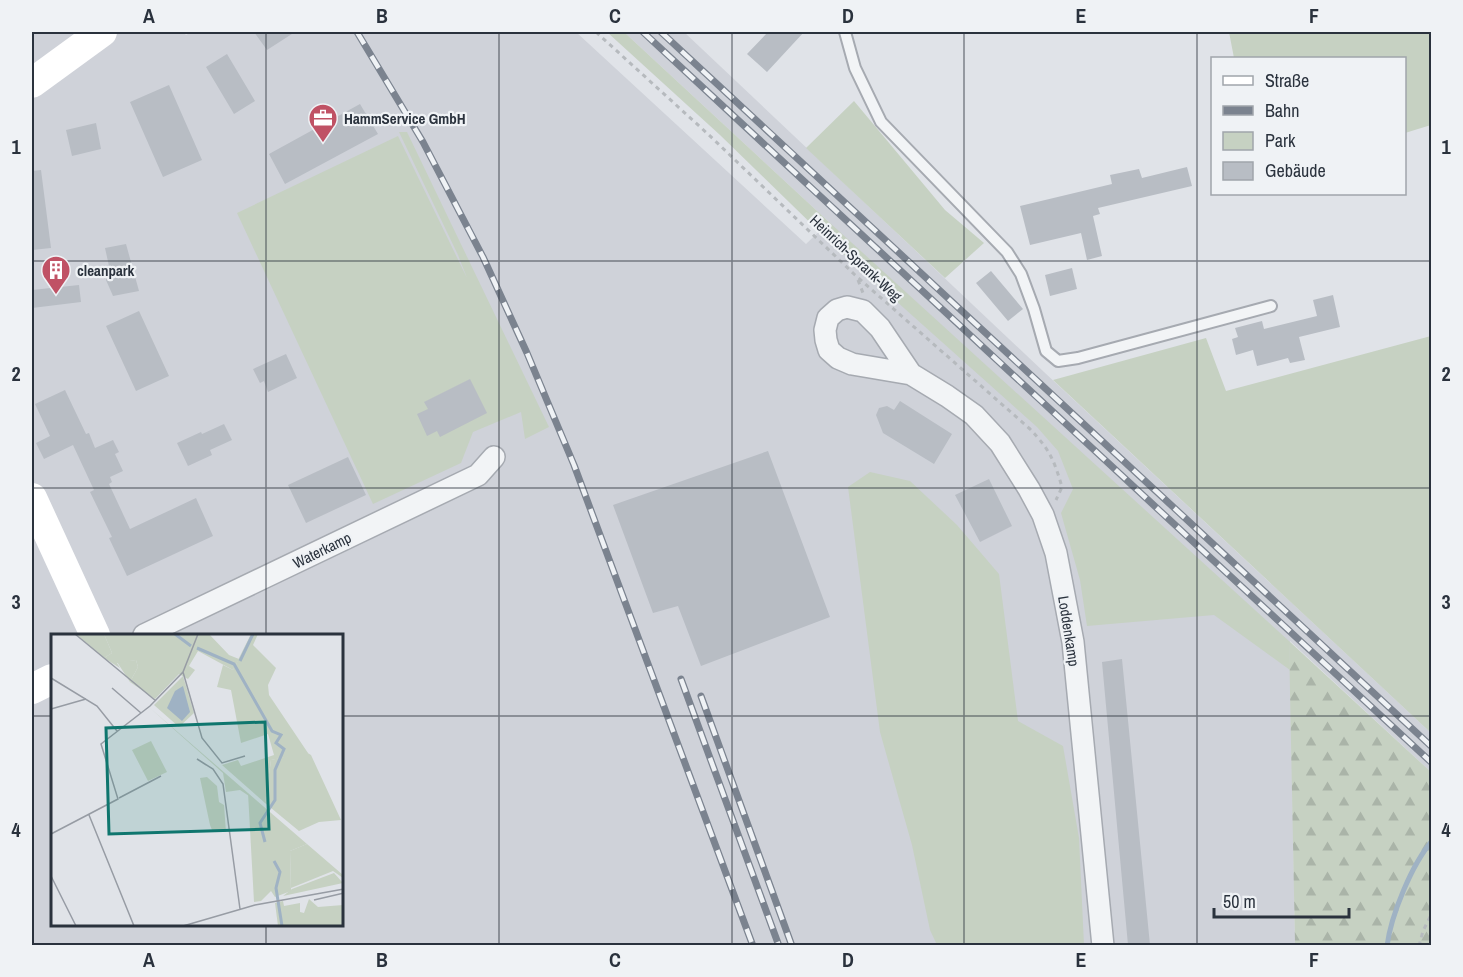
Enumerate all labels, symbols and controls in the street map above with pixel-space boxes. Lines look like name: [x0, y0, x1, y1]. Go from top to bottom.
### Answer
text: A: [143, 2, 155, 29]
text: B: [376, 2, 388, 29]
text: C: [609, 2, 621, 29]
text: D: [842, 2, 854, 29]
text: E: [1076, 2, 1087, 29]
text: F: [1309, 2, 1319, 29]
legend: [1211, 57, 1406, 195]
text: Straße: [1265, 68, 1309, 93]
text: Bahn: [1265, 98, 1299, 123]
office icon: HammService GmbH: [307, 102, 339, 144]
place label: HammService GmbH: [344, 108, 466, 129]
text: Park: [1265, 128, 1296, 153]
text: 1: [11, 133, 21, 160]
text: 1: [1441, 133, 1451, 160]
text: Gebäude: [1265, 158, 1326, 183]
street label: Heinrich-Sprank-Weg: [805, 210, 907, 306]
building icon: cleanpark: [40, 254, 72, 296]
place label: cleanpark: [77, 260, 135, 281]
text: 2: [11, 360, 21, 387]
text: 2: [1441, 360, 1451, 387]
street label: Waterkamp: [289, 527, 355, 573]
text: 3: [11, 588, 21, 615]
text: 3: [1441, 588, 1451, 615]
street label: Loddenkamp: [1053, 594, 1085, 668]
inset map: [51, 634, 344, 926]
text: 4: [11, 816, 21, 843]
text: 4: [1441, 816, 1451, 843]
scale bar: [1214, 881, 1349, 919]
text: 50 m: [1223, 889, 1256, 914]
text: A: [143, 946, 155, 973]
text: B: [376, 946, 388, 973]
text: C: [609, 946, 621, 973]
text: D: [842, 946, 854, 973]
text: E: [1076, 946, 1087, 973]
text: F: [1309, 946, 1319, 973]

